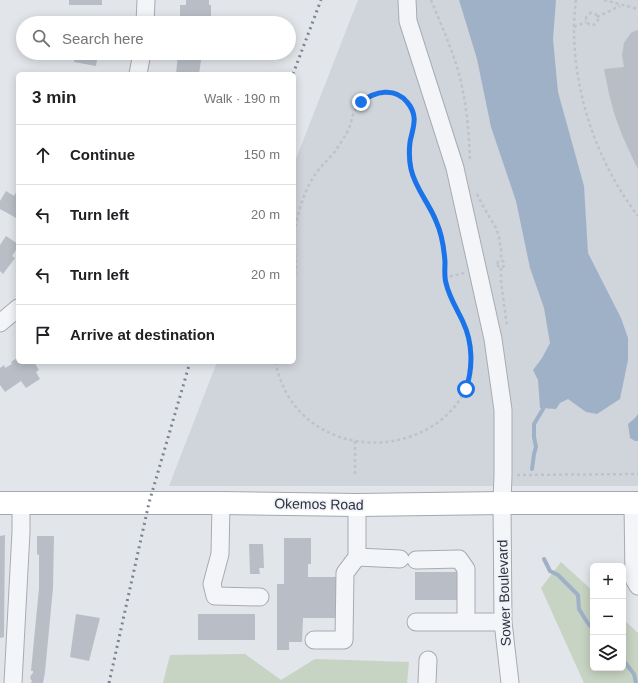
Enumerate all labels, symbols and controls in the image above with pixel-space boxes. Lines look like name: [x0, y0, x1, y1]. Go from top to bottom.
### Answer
search box: [16, 16, 296, 60]
icon: search: [30, 27, 52, 49]
text: Search here: [62, 30, 144, 47]
text: 3 min: [32, 88, 76, 107]
text: Walk · 190 m: [204, 91, 280, 106]
route end: [352, 93, 370, 111]
icon: ahead: [32, 144, 54, 166]
text: Continue: [70, 146, 135, 163]
text: 150 m: [244, 147, 280, 162]
icon: left: [32, 204, 54, 226]
text: Turn left: [70, 206, 129, 223]
text: 20 m: [251, 207, 280, 222]
icon: left: [32, 264, 54, 286]
text: Turn left: [70, 266, 129, 283]
text: 20 m: [251, 267, 280, 282]
icon: arrive: [32, 324, 54, 346]
text: Arrive at destination: [70, 326, 215, 343]
route start: [457, 380, 475, 398]
street label: Okemos Road: [274, 495, 364, 513]
street label: Sower Boulevard: [494, 539, 514, 647]
map controls: [590, 563, 626, 671]
button: +: [590, 563, 626, 599]
button: −: [590, 599, 626, 635]
button: layers: [590, 635, 626, 671]

